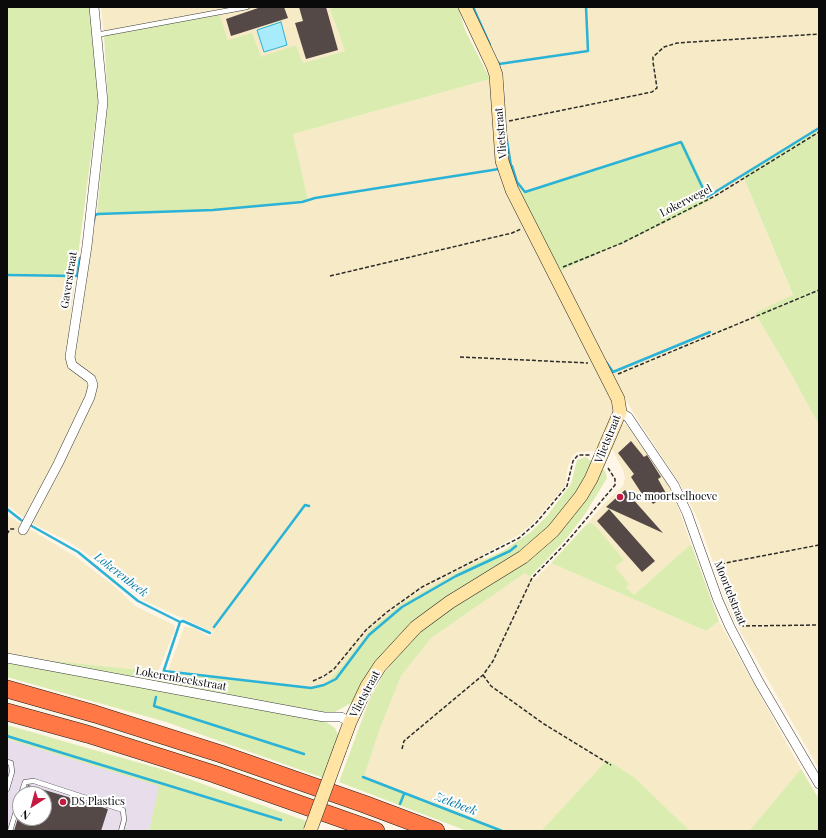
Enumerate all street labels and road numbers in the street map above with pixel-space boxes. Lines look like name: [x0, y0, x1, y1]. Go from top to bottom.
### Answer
street label: Vlietstraat: [492, 107, 510, 159]
street label: Lokerwegel: [658, 182, 714, 220]
street label: Gaverstraat: [58, 251, 80, 309]
street label: Vlietstraat: [592, 413, 624, 465]
street label: Moortelstraat: [711, 559, 749, 627]
street label: Lokerenbeekstraat: [134, 664, 228, 694]
street label: Vlietstraat: [347, 668, 383, 720]

